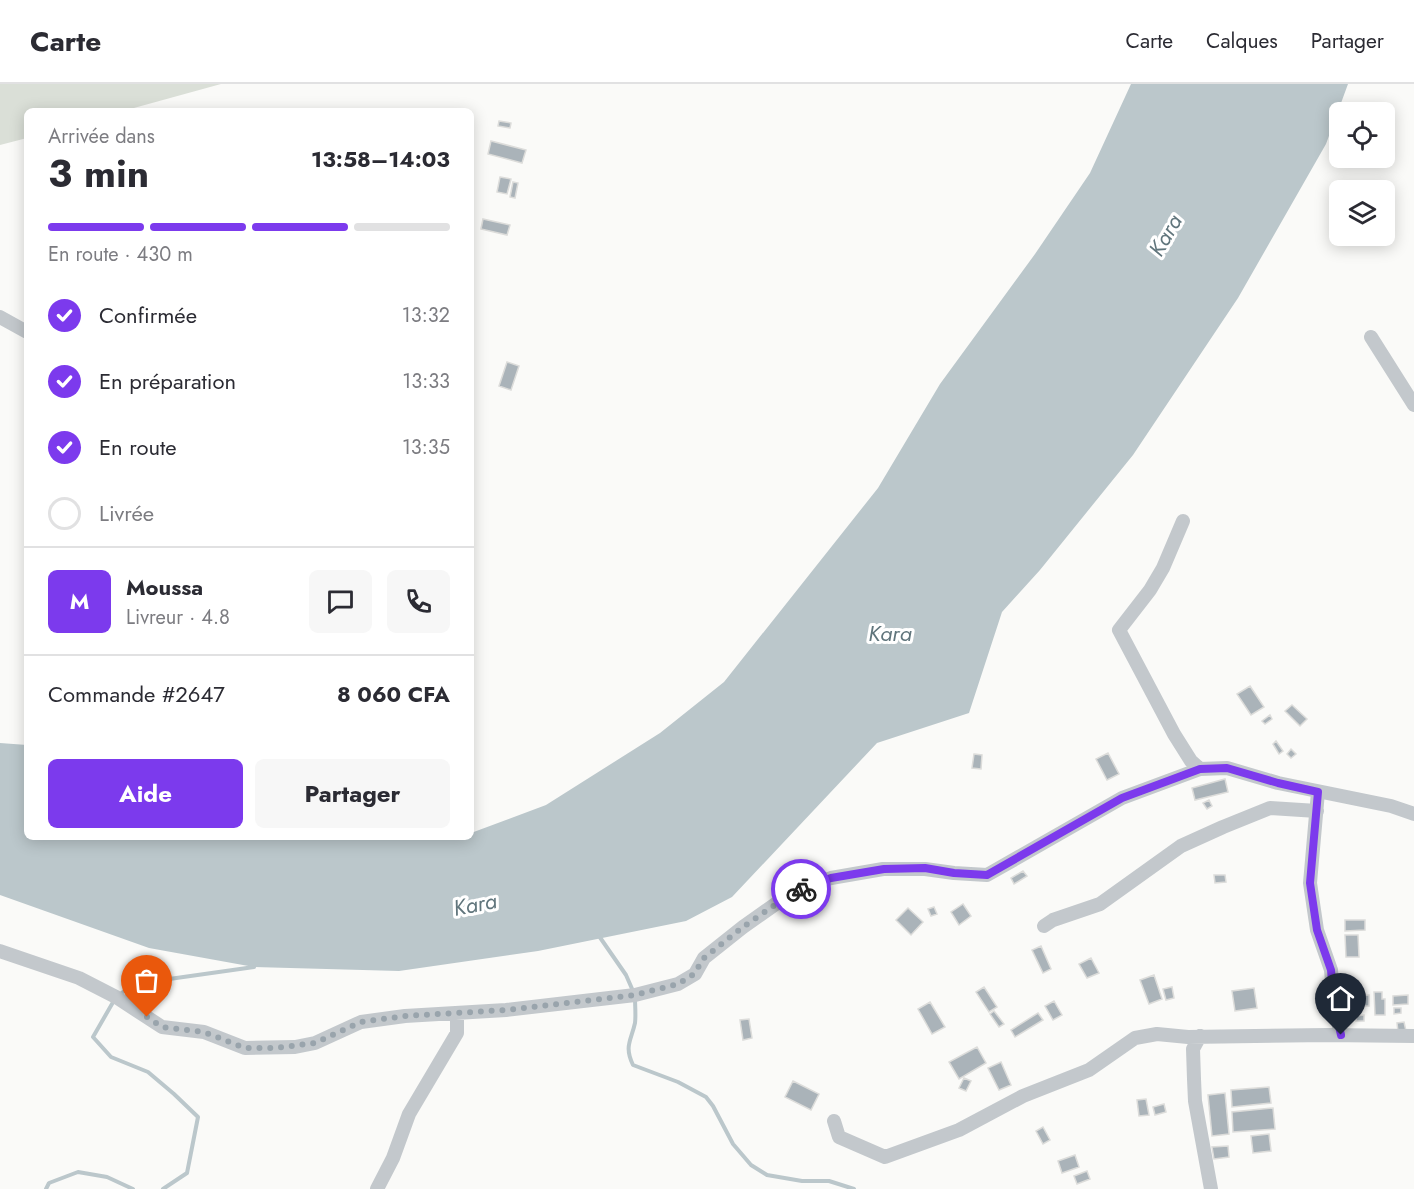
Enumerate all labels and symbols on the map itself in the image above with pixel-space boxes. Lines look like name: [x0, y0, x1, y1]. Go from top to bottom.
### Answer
water label: Kara: [1140, 208, 1190, 262]
water label: Kara: [868, 617, 912, 649]
courier: [771, 859, 831, 919]
water label: Kara: [450, 884, 500, 924]
pin: [121, 955, 172, 1017]
pin: [1315, 973, 1366, 1035]

